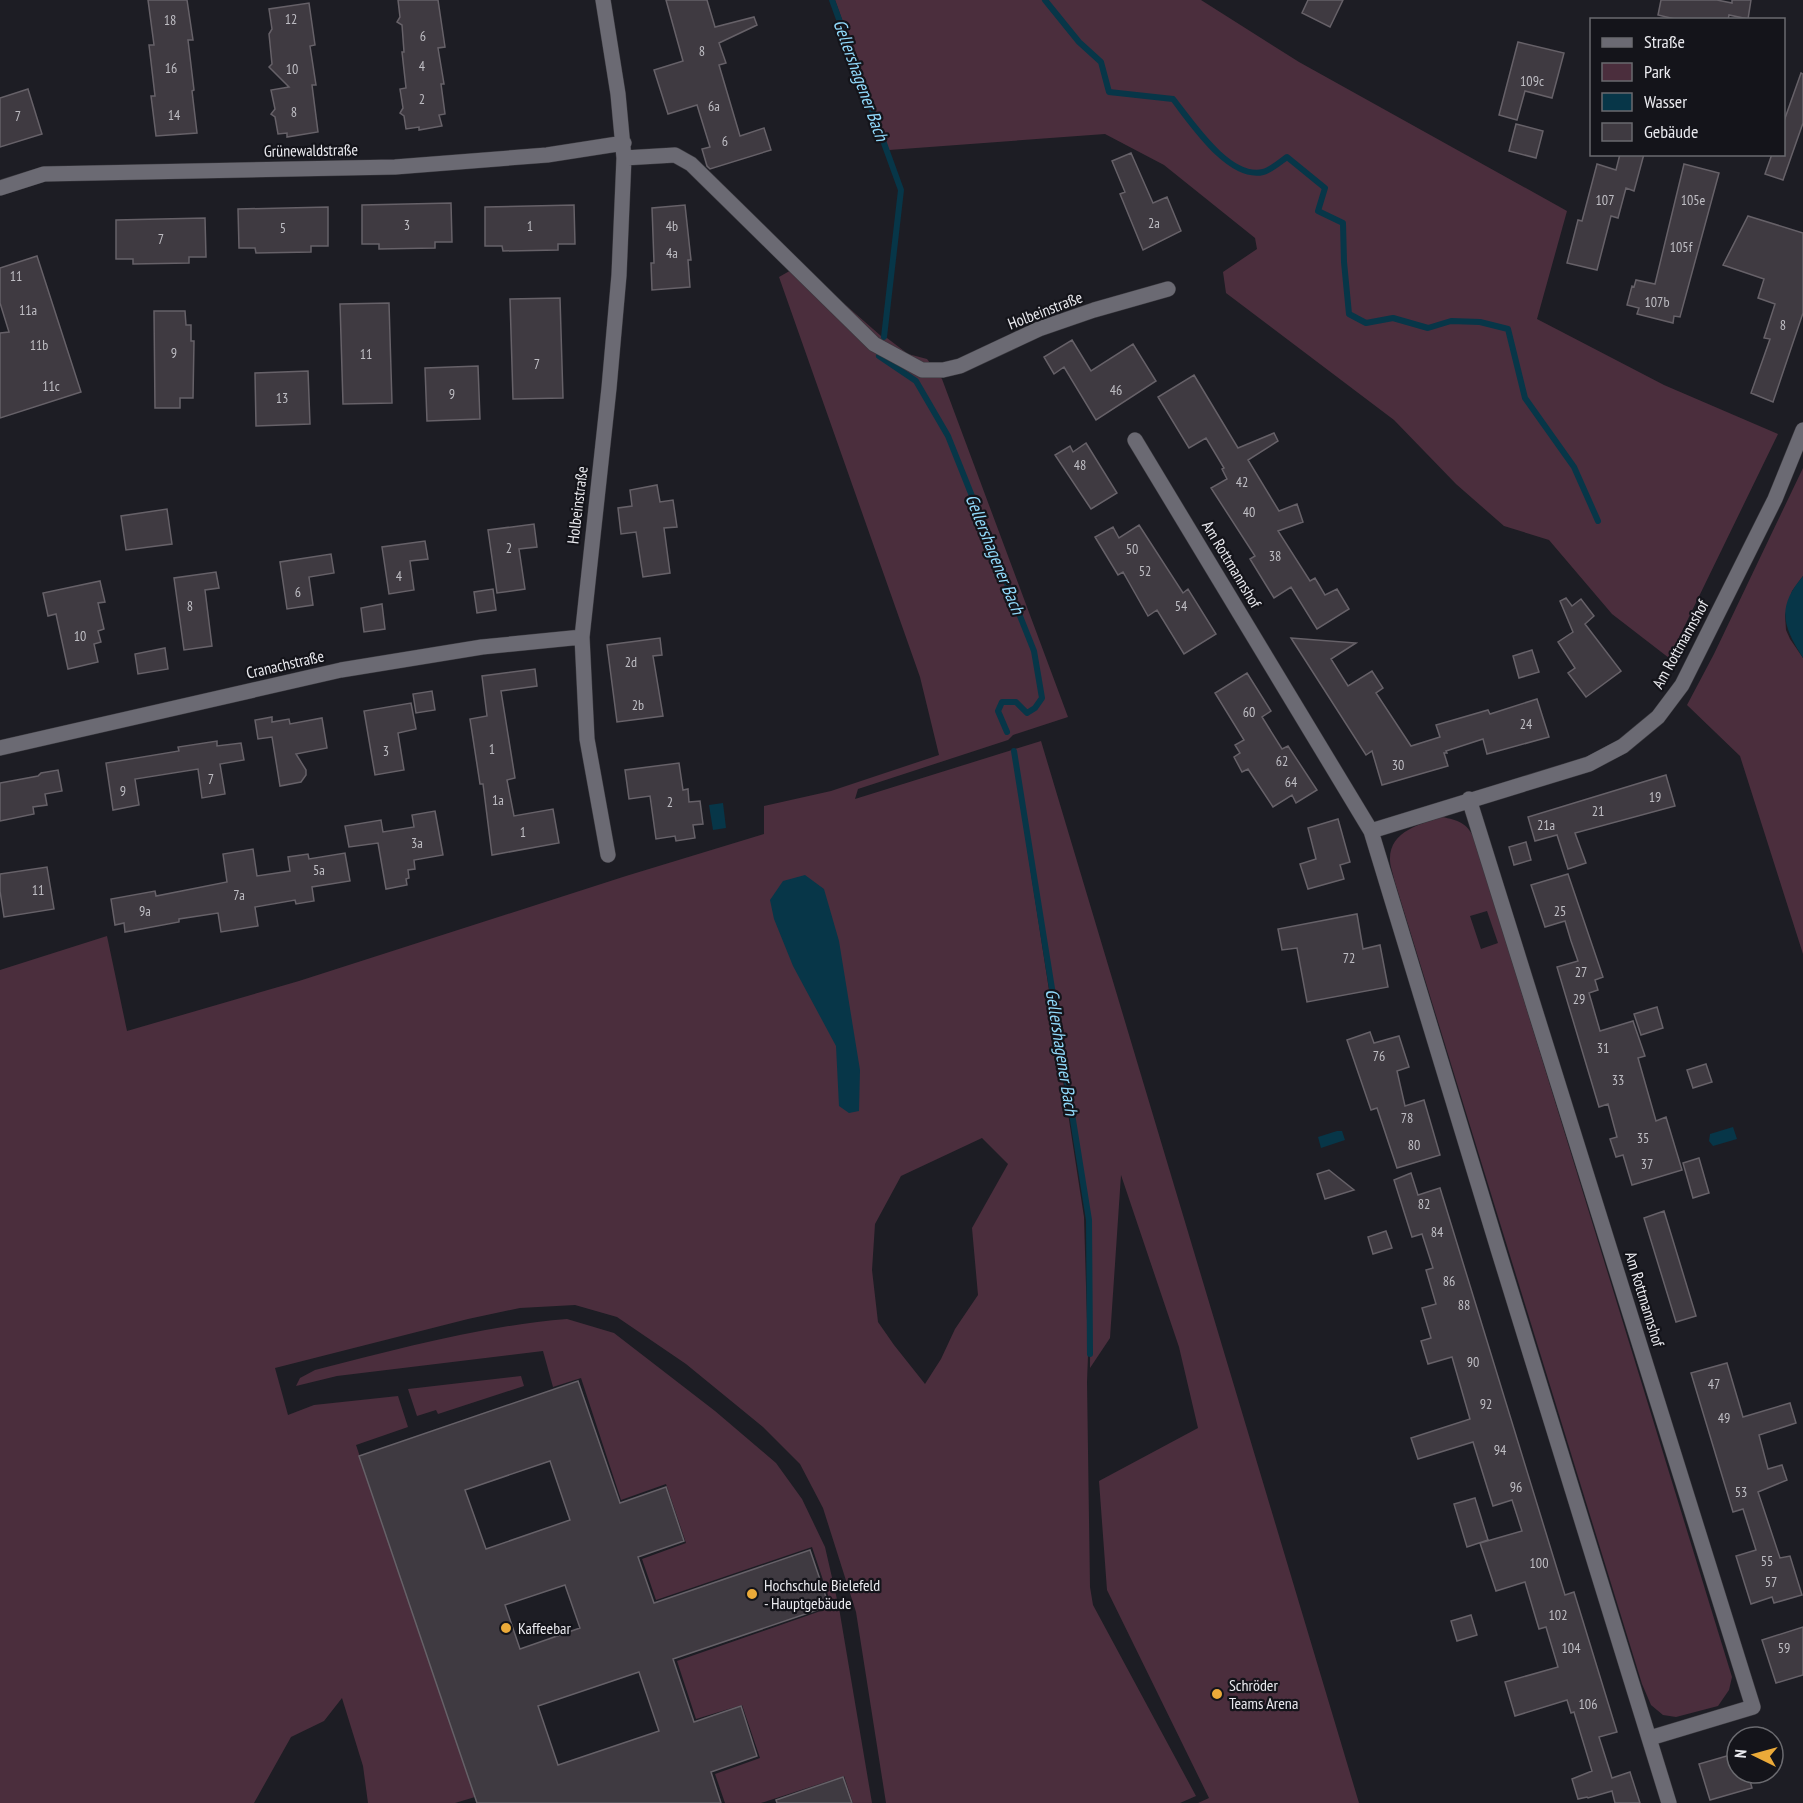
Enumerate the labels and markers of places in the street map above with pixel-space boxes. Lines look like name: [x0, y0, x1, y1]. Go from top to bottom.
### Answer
place label: Hochschule Bielefeld - Hauptgebäude: [764, 1575, 880, 1613]
marker: Hochschule Bielefeld - Hauptgebäude: [745, 1587, 759, 1601]
place label: Kaffeebar: [518, 1618, 571, 1638]
marker: Kaffeebar: [499, 1621, 513, 1635]
place label: Schröder Teams Arena: [1229, 1675, 1298, 1713]
marker: Schröder Teams Arena: [1210, 1687, 1224, 1701]

